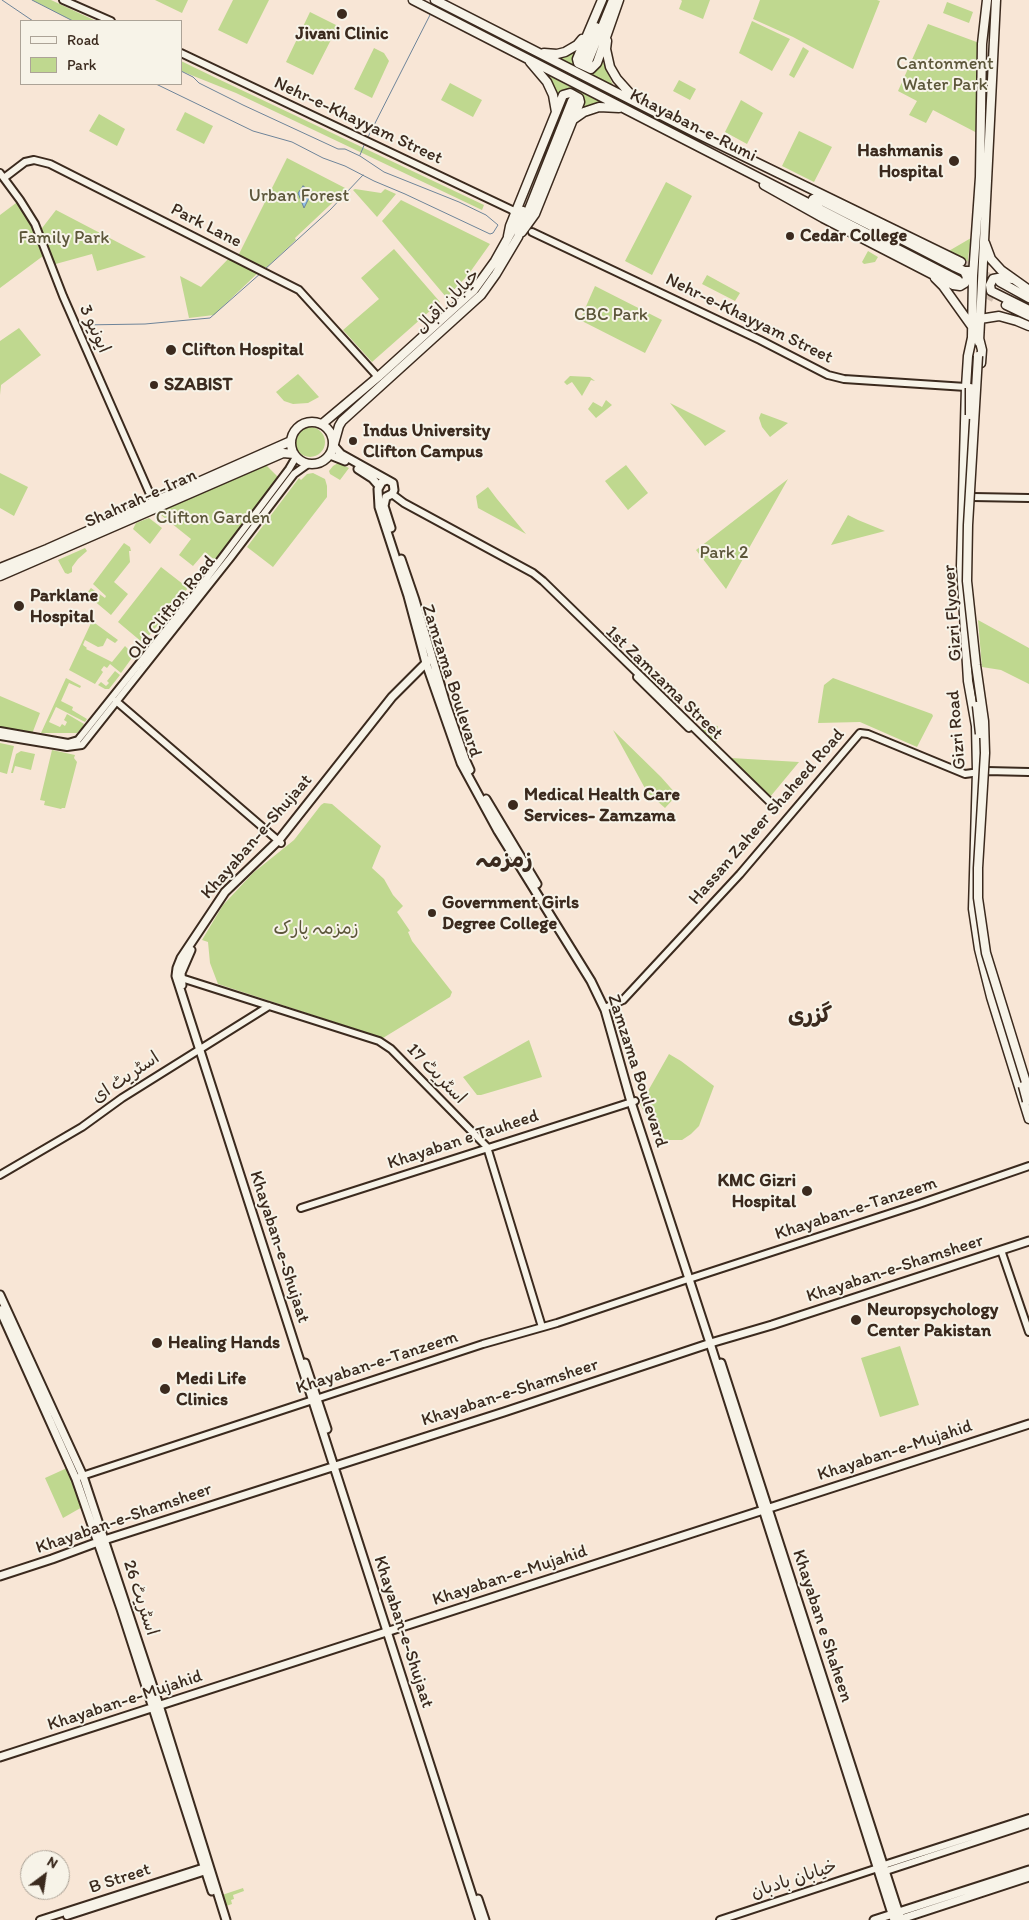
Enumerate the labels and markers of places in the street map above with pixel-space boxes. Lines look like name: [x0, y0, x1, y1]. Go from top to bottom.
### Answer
marker: Jivani Clinic: [335, 7, 349, 21]
place label: Jivani Clinic: [296, 23, 388, 45]
place label: Hashmanis Hospital: [857, 140, 943, 182]
marker: Hashmanis Hospital: [947, 154, 961, 168]
place label: Cedar College: [800, 225, 907, 247]
marker: Cedar College: [784, 230, 796, 242]
place label: Clifton Hospital: [182, 339, 304, 361]
marker: Clifton Hospital: [164, 343, 178, 357]
place label: SZABIST: [164, 374, 233, 396]
marker: SZABIST: [148, 379, 160, 391]
place label: Indus University Clifton Campus: [363, 420, 490, 462]
marker: Indus University Clifton Campus: [347, 435, 359, 447]
place label: Parklane Hospital: [30, 585, 98, 628]
marker: Parklane Hospital: [12, 599, 26, 613]
place label: Medical Health Care Services- Zamzama: [524, 784, 680, 826]
marker: Medical Health Care Services- Zamzama: [506, 798, 520, 812]
place label: Government Girls Degree College: [442, 892, 579, 934]
marker: Government Girls Degree College: [426, 907, 438, 919]
place label: KMC Gizri Hospital: [718, 1170, 796, 1212]
marker: KMC Gizri Hospital: [800, 1184, 814, 1198]
place label: Neuropsychology Center Pakistan: [867, 1299, 998, 1342]
marker: Neuropsychology Center Pakistan: [849, 1313, 863, 1327]
place label: Healing Hands: [168, 1332, 280, 1354]
marker: Healing Hands: [150, 1336, 164, 1350]
place label: Medi Life Clinics: [176, 1368, 246, 1410]
marker: Medi Life Clinics: [158, 1382, 172, 1396]

